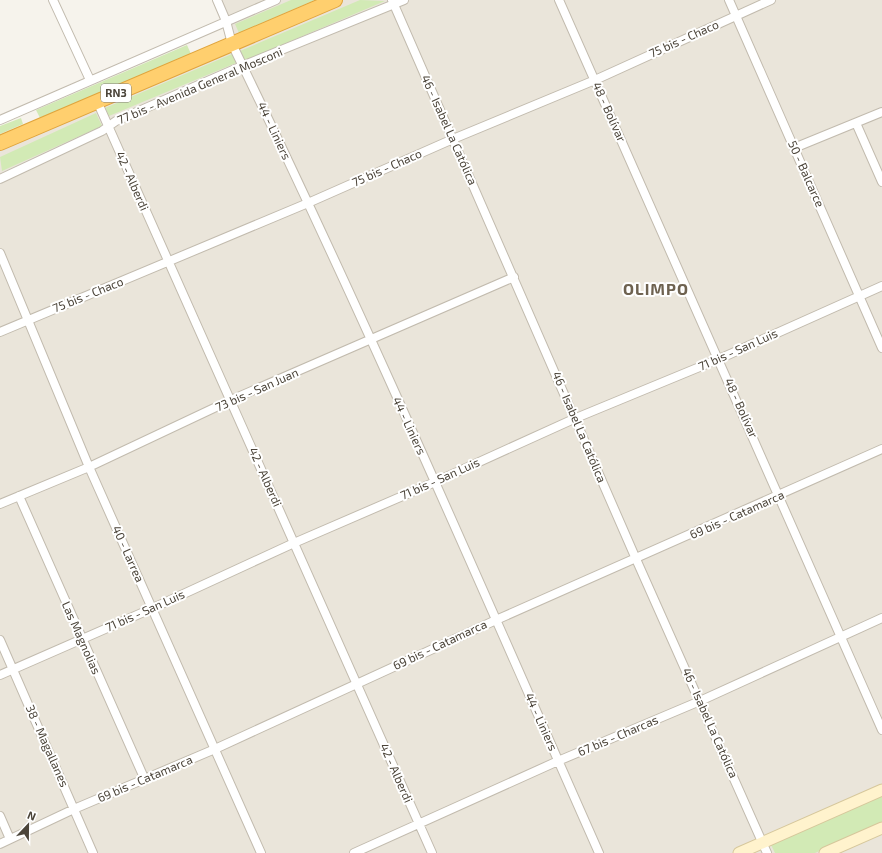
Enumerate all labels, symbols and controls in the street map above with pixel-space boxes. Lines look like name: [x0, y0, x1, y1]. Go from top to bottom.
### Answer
street label: 75 bis - Chaco: [647, 16, 721, 60]
street label: 77 bis - Avenida General Mosconi: [115, 44, 284, 126]
street label: 46 - Isabel La Católica: [419, 72, 481, 187]
street label: 48 - Bolívar: [591, 80, 629, 144]
road number: RN3: [101, 84, 131, 102]
street label: 44 - Liniers: [255, 100, 294, 162]
street label: 50 - Balcarce: [786, 138, 828, 209]
street label: 75 bis - Chaco: [350, 145, 424, 189]
street label: 42 - Alberdi: [114, 149, 152, 212]
street label: 75 bis - Chaco: [50, 273, 125, 315]
district label: OLIMPO: [623, 279, 689, 298]
street label: 71 bis - San Luis: [696, 325, 779, 373]
street label: 73 bis - San Juan: [213, 365, 300, 414]
street label: 46 - Isabel La Católica: [550, 369, 610, 484]
street label: 48 - Bolívar: [723, 376, 761, 440]
street label: 44 - Liniers: [390, 395, 429, 457]
street label: 42 - Alberdi: [247, 445, 285, 508]
street label: 71 bis - San Luis: [398, 454, 481, 502]
street label: 69 bis - Catamarca: [687, 487, 786, 541]
street label: 40 - Larrea: [110, 523, 148, 584]
street label: 71 bis - San Luis: [103, 586, 186, 634]
street label: Las Magnolias: [60, 599, 104, 676]
street label: 69 bis - Catamarca: [390, 616, 489, 672]
street label: 46 - Isabel La Católica: [680, 665, 742, 780]
street label: 44 - Liniers: [523, 690, 561, 753]
street label: 38 - Magallanes: [24, 702, 72, 789]
street label: 67 bis - Charcas: [575, 712, 660, 758]
street label: 42 - Alberdi: [378, 741, 416, 804]
street label: 69 bis - Catamarca: [95, 752, 194, 804]
north arrow: [8, 805, 48, 845]
text: N: [26, 808, 38, 823]

